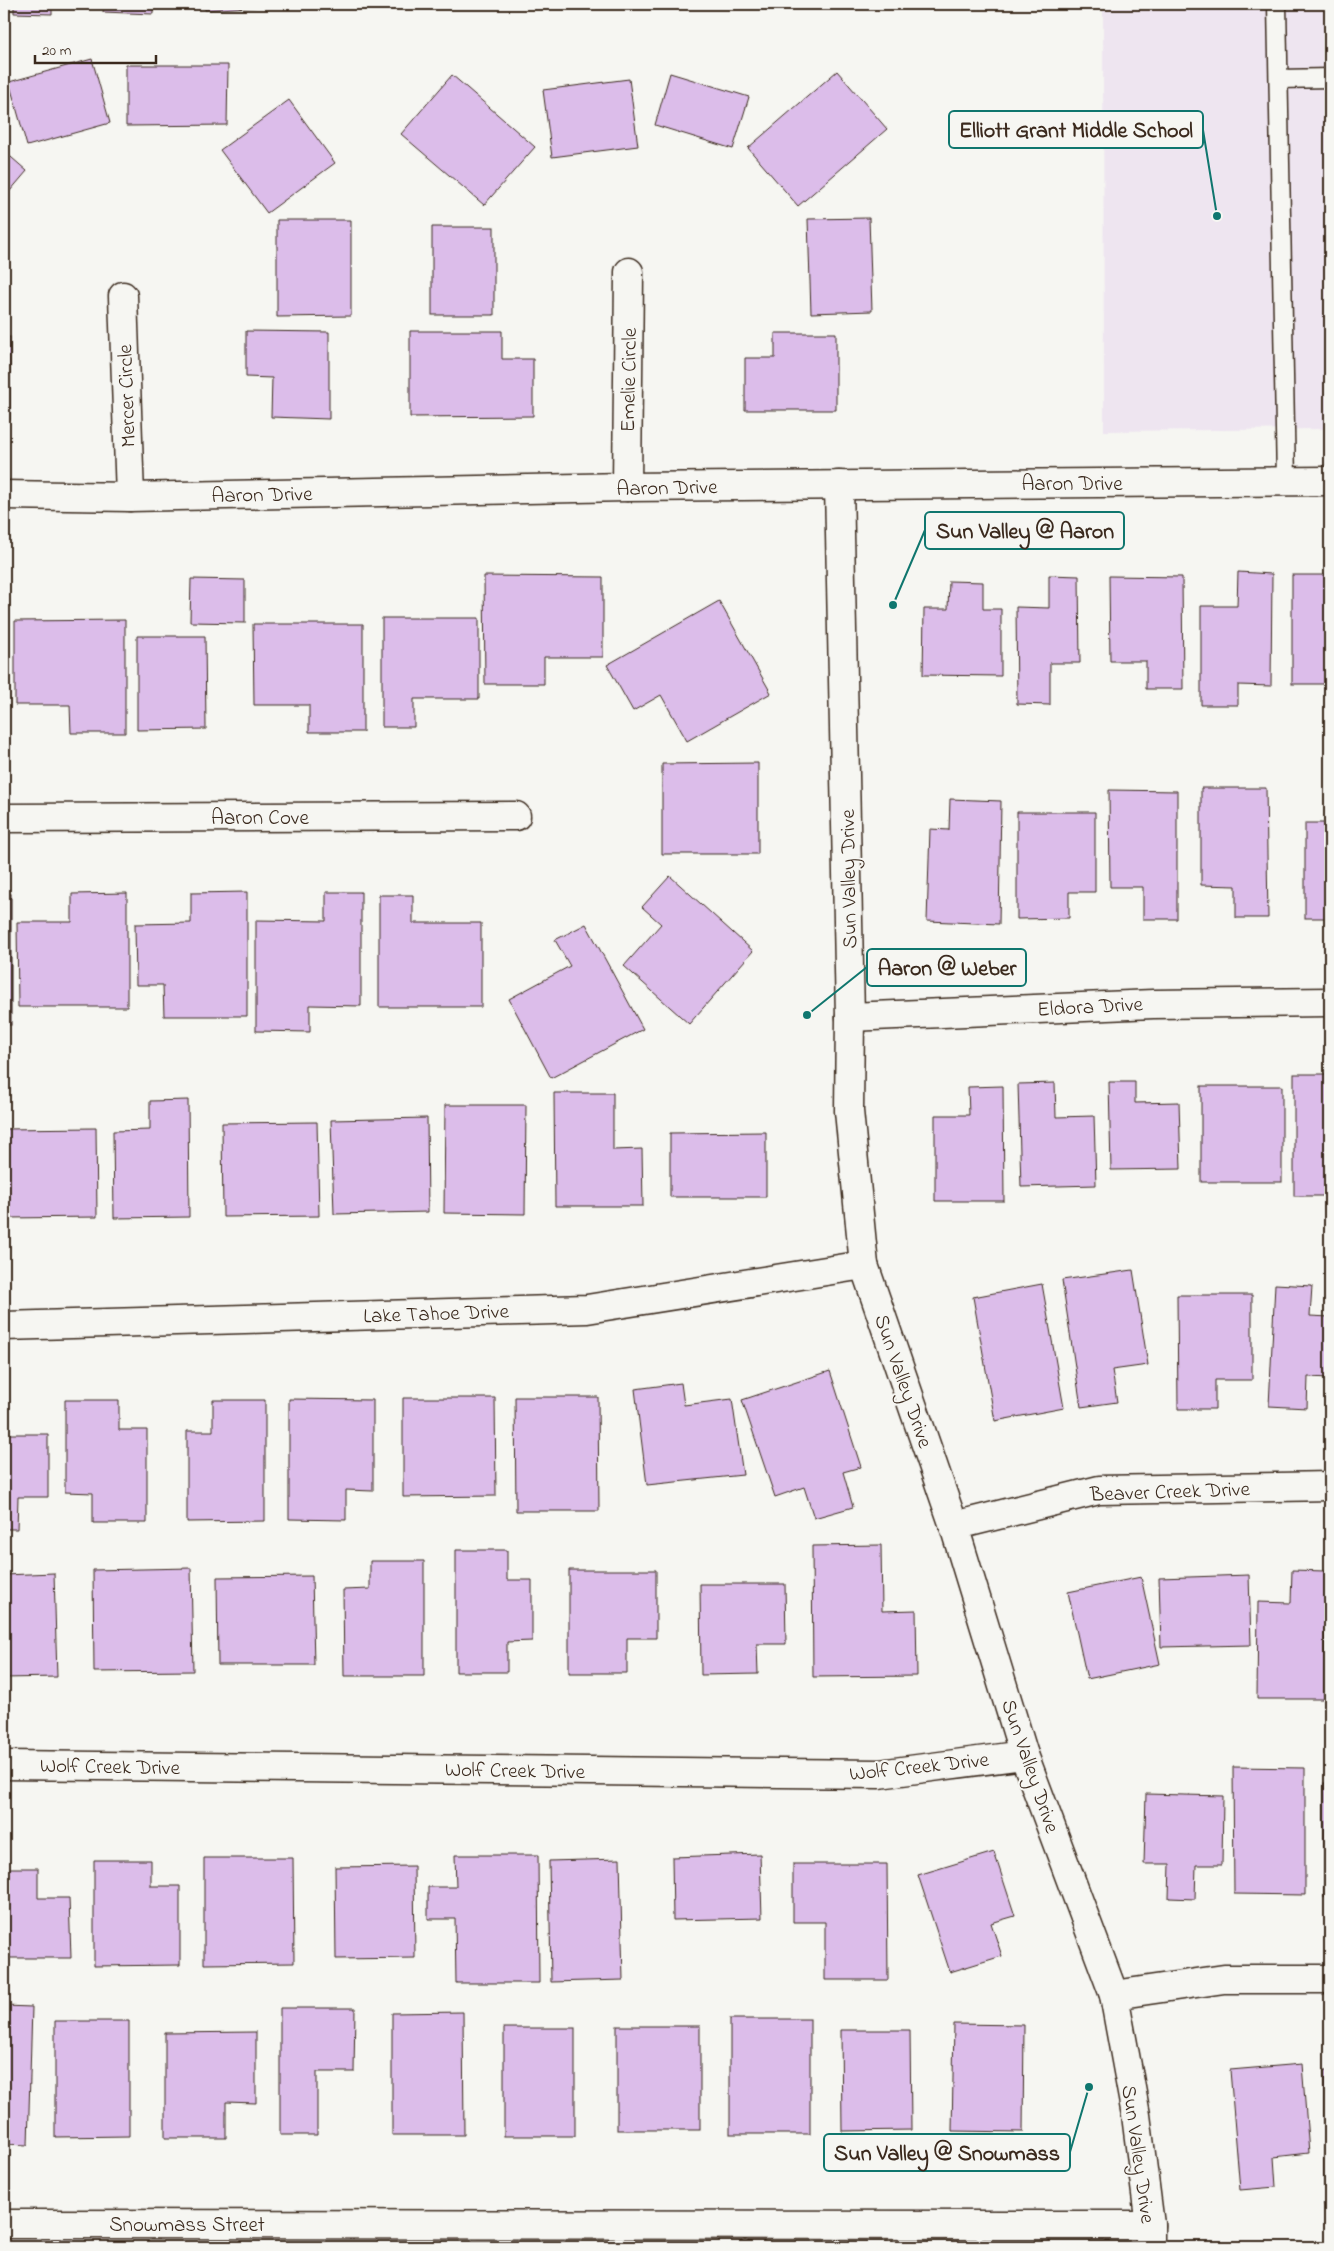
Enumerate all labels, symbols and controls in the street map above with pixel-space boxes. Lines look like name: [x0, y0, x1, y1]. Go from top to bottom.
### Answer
scale bar: [35, 32, 156, 64]
text: 20 m: [42, 40, 72, 62]
callout: Elliott Grant Middle School: [949, 111, 1203, 148]
text: Elliott Grant Middle School: [959, 116, 1193, 148]
street label: Emelie Circle: [614, 327, 646, 433]
street label: Mercer Circle: [111, 343, 145, 448]
street label: Aaron Drive: [1021, 470, 1123, 500]
street label: Aaron Drive: [616, 473, 718, 505]
street label: Aaron Drive: [211, 480, 313, 512]
callout: Sun Valley @ Aaron: [925, 512, 1124, 549]
text: Sun Valley @ Aaron: [936, 517, 1114, 550]
street label: Aaron Cove: [211, 804, 310, 834]
street label: Sun Valley Drive: [834, 808, 868, 949]
callout: Aaron @ Weber: [867, 949, 1026, 986]
text: Aaron @ Weber: [878, 954, 1018, 986]
street label: Eldora Drive: [1036, 990, 1144, 1026]
street label: Lake Tahoe Drive: [363, 1297, 510, 1333]
street label: Sun Valley Drive: [863, 1311, 939, 1454]
street label: Beaver Creek Drive: [1089, 1475, 1251, 1511]
street label: Sun Valley Drive: [990, 1696, 1066, 1839]
street label: Wolf Creek Drive: [848, 1746, 991, 1790]
street label: Wolf Creek Drive: [40, 1752, 181, 1784]
street label: Wolf Creek Drive: [445, 1756, 586, 1788]
street label: Sun Valley Drive: [1110, 2083, 1162, 2226]
callout: Sun Valley @ Snowmass: [824, 2134, 1070, 2171]
text: Sun Valley @ Snowmass: [834, 2139, 1060, 2172]
street label: Snowmass Street: [109, 2211, 265, 2241]

